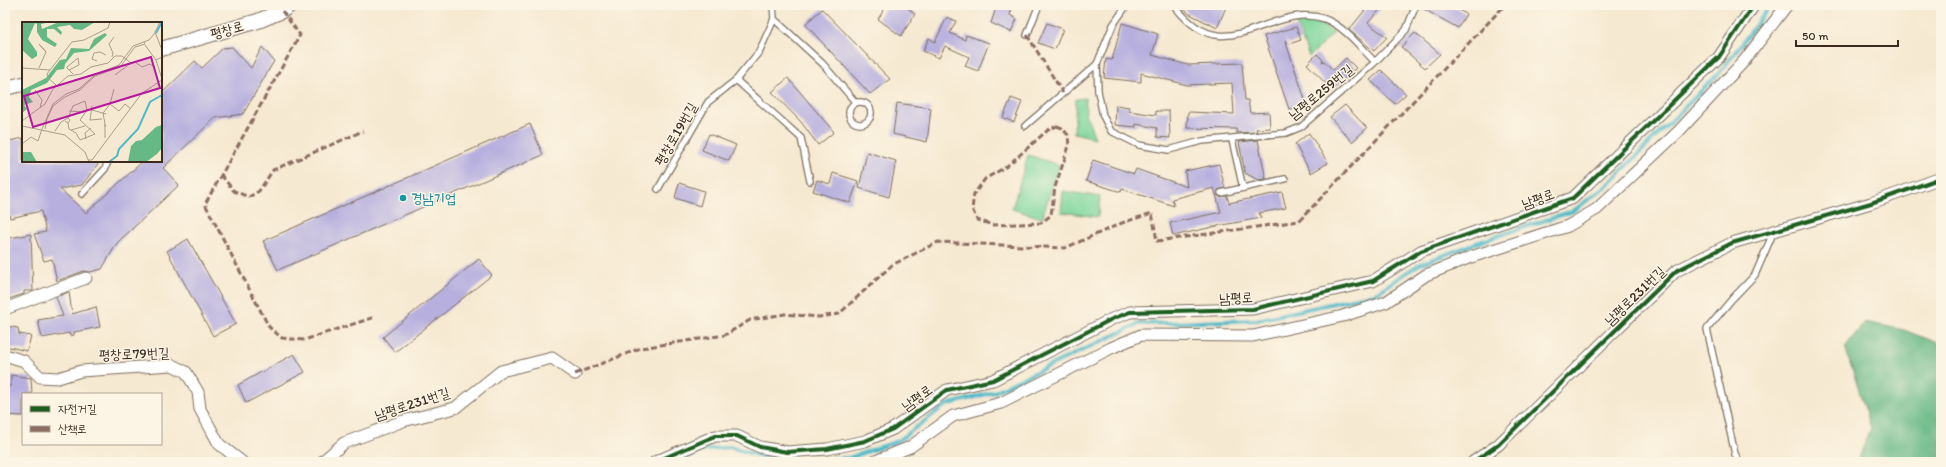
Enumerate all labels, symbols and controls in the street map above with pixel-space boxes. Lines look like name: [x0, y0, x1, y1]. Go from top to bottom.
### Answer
street label: 평창로: [208, 17, 246, 43]
inset map: [22, 22, 162, 162]
scale bar: [1796, 22, 1898, 48]
text: 50 m: [1802, 29, 1828, 43]
street label: 남평로259번길: [1285, 60, 1357, 123]
street label: 평창로19번길: [651, 99, 701, 169]
street label: 남평로: [1519, 185, 1557, 213]
place label: 경남기업: [411, 190, 456, 207]
marker: 경남기업: [398, 193, 408, 203]
street label: 남평로231번길: [1601, 262, 1669, 329]
street label: 남평로: [1219, 289, 1253, 307]
street label: 평창로79번길: [98, 344, 170, 364]
street label: 남평로: [898, 381, 936, 415]
street label: 남평로231번길: [372, 384, 452, 424]
legend: [22, 393, 162, 445]
text: 자전거길: [58, 402, 97, 416]
text: 산책로: [58, 422, 87, 436]

